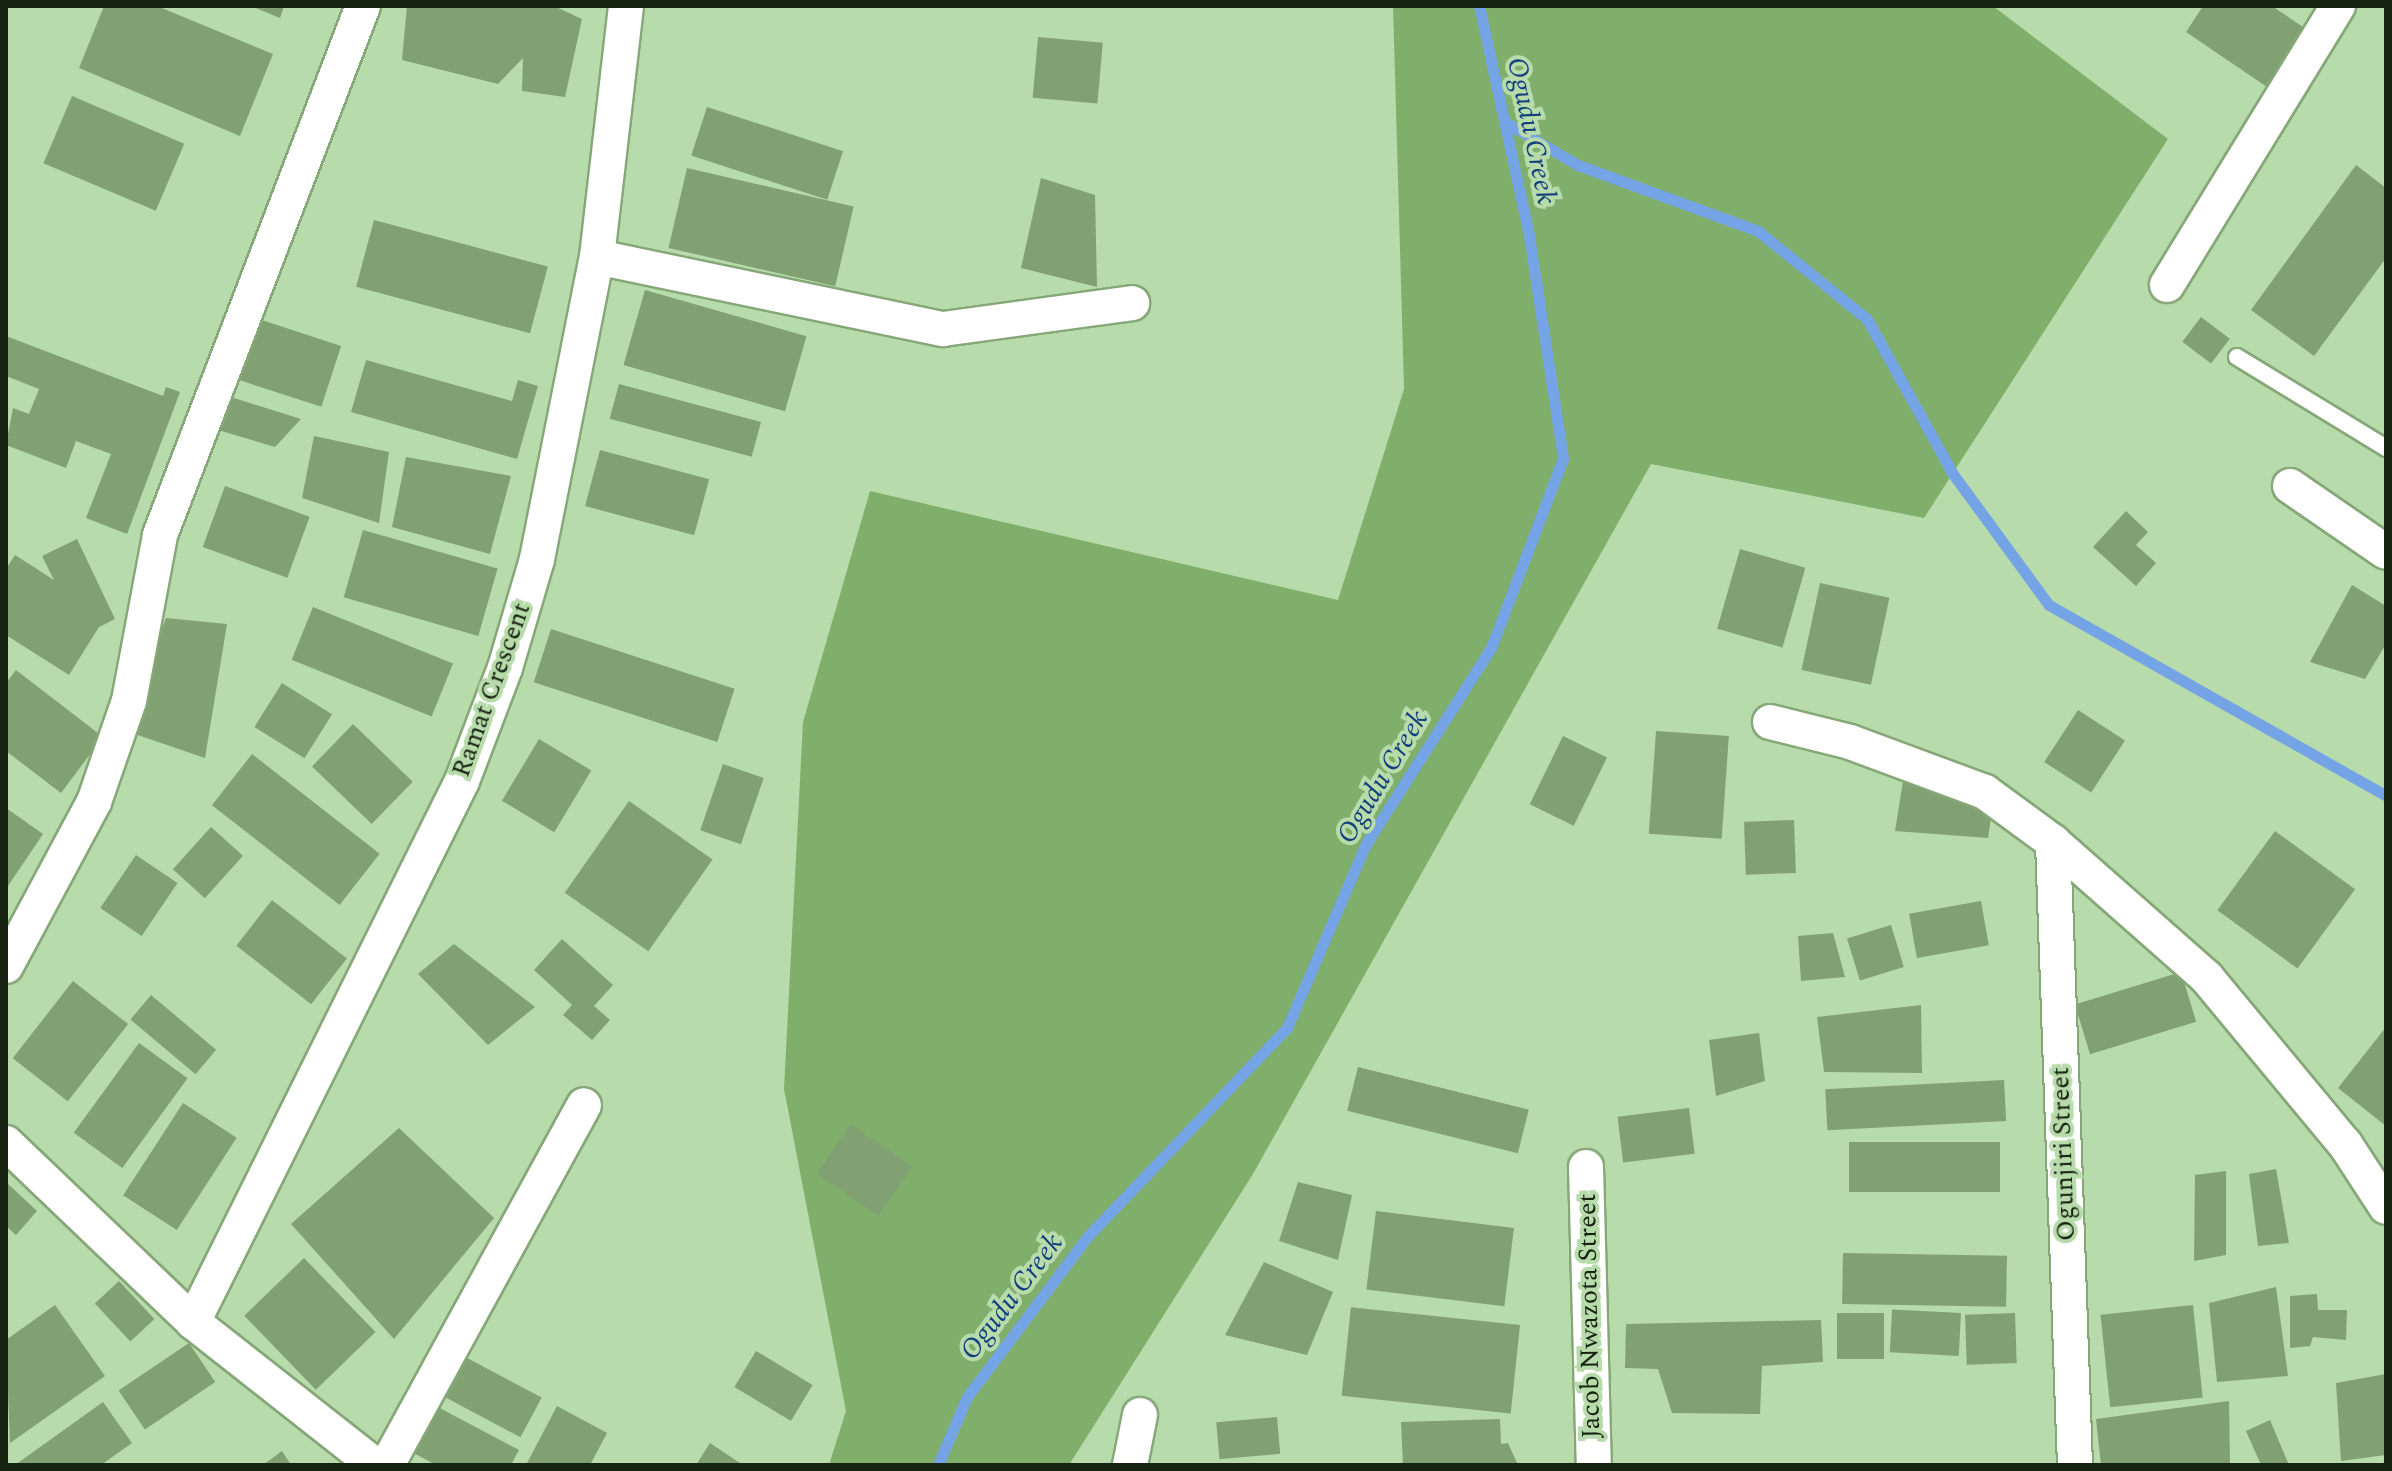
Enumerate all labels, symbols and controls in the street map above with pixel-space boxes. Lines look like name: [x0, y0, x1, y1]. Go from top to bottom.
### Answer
water label: Ogudu Creek: [1499, 54, 1563, 208]
street label: Ramat Crescent: [446, 599, 538, 781]
water label: Ogudu Creek: [1330, 704, 1436, 850]
street label: Ogunjiri Street: [2045, 1066, 2083, 1242]
street label: Jacob Nwazota Street: [1572, 1193, 1608, 1439]
water label: Ogudu Creek: [954, 1227, 1070, 1367]

